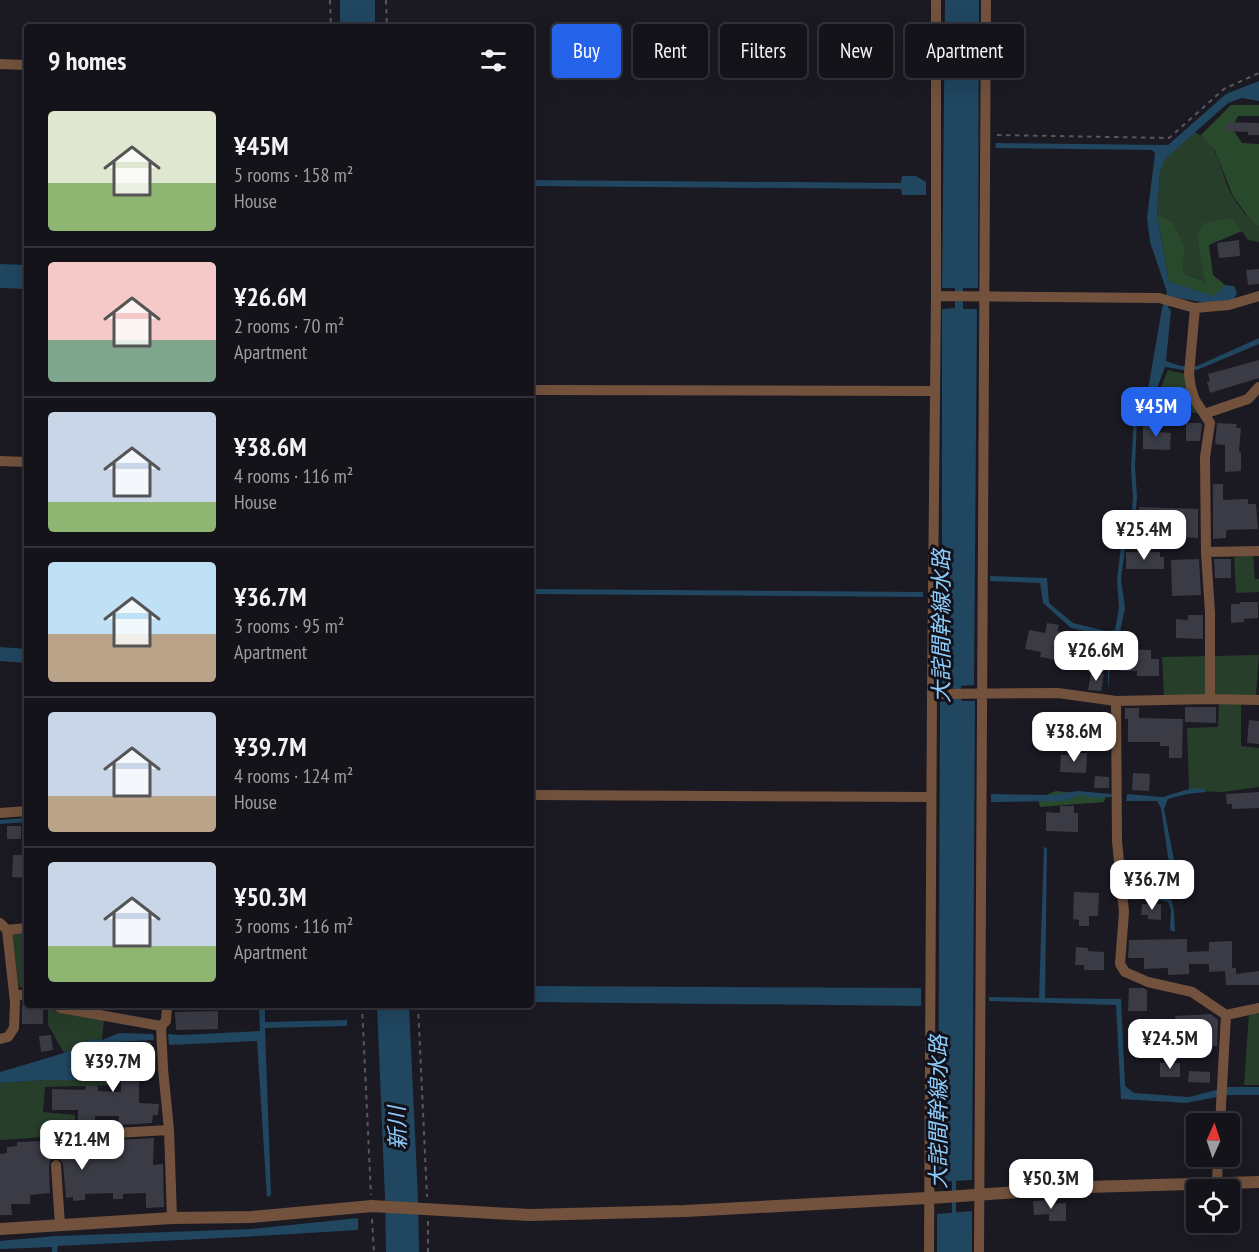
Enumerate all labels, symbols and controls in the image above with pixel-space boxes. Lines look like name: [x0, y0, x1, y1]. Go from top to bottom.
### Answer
chip: Buy: [552, 24, 621, 78]
chip: Rent: [633, 24, 708, 78]
chip: Filters: [720, 24, 807, 78]
chip: New: [819, 24, 893, 78]
chip: Apartment: [905, 24, 1024, 78]
text: 9 homes: [48, 44, 126, 77]
icon: filters: [477, 44, 510, 77]
text: ¥45M: [234, 129, 289, 162]
icon: home: [96, 135, 168, 207]
text: 5 rooms · 158 m²: [234, 162, 353, 188]
text: House: [234, 188, 277, 214]
text: ¥26.6M: [234, 280, 307, 313]
icon: home: [96, 286, 168, 358]
text: 2 rooms · 70 m²: [234, 313, 344, 339]
text: Apartment: [234, 339, 307, 365]
pin: ¥45M: [1120, 387, 1192, 438]
text: ¥45M: [1135, 393, 1177, 419]
text: ¥38.6M: [234, 430, 307, 463]
icon: home: [96, 436, 168, 508]
text: 4 rooms · 116 m²: [234, 463, 353, 489]
text: House: [234, 489, 277, 515]
pin: ¥25.4M: [1095, 510, 1193, 561]
text: ¥25.4M: [1116, 516, 1172, 542]
water label: 大詫間幹線水路: [927, 547, 955, 703]
text: ¥36.7M: [234, 580, 307, 613]
icon: home: [96, 586, 168, 658]
text: 3 rooms · 95 m²: [234, 613, 344, 639]
pin: ¥26.6M: [1047, 631, 1145, 682]
text: ¥26.6M: [1068, 637, 1124, 663]
text: Apartment: [234, 639, 307, 665]
pin: ¥38.6M: [1025, 712, 1123, 763]
text: ¥38.6M: [1046, 718, 1102, 744]
text: ¥39.7M: [234, 730, 307, 763]
icon: home: [96, 736, 168, 808]
text: 4 rooms · 124 m²: [234, 763, 353, 789]
text: House: [234, 789, 277, 815]
pin: ¥36.7M: [1103, 860, 1201, 911]
text: ¥36.7M: [1124, 866, 1180, 892]
text: ¥50.3M: [234, 880, 307, 913]
icon: home: [96, 886, 168, 958]
text: 3 rooms · 116 m²: [234, 913, 353, 939]
text: Apartment: [234, 939, 307, 965]
pin: ¥24.5M: [1121, 1019, 1219, 1070]
text: ¥24.5M: [1142, 1025, 1198, 1051]
water label: 大詫間幹線水路: [924, 1033, 952, 1189]
pin: ¥39.7M: [64, 1042, 162, 1093]
text: ¥39.7M: [85, 1048, 141, 1074]
water label: 新川: [382, 1104, 412, 1150]
north arrow: [1186, 1113, 1240, 1167]
map controls: [1186, 1113, 1240, 1233]
pin: ¥21.4M: [33, 1120, 131, 1171]
text: ¥21.4M: [54, 1126, 110, 1152]
pin: ¥50.3M: [1002, 1159, 1100, 1210]
text: ¥50.3M: [1023, 1165, 1079, 1191]
button: locate: [1186, 1179, 1240, 1233]

